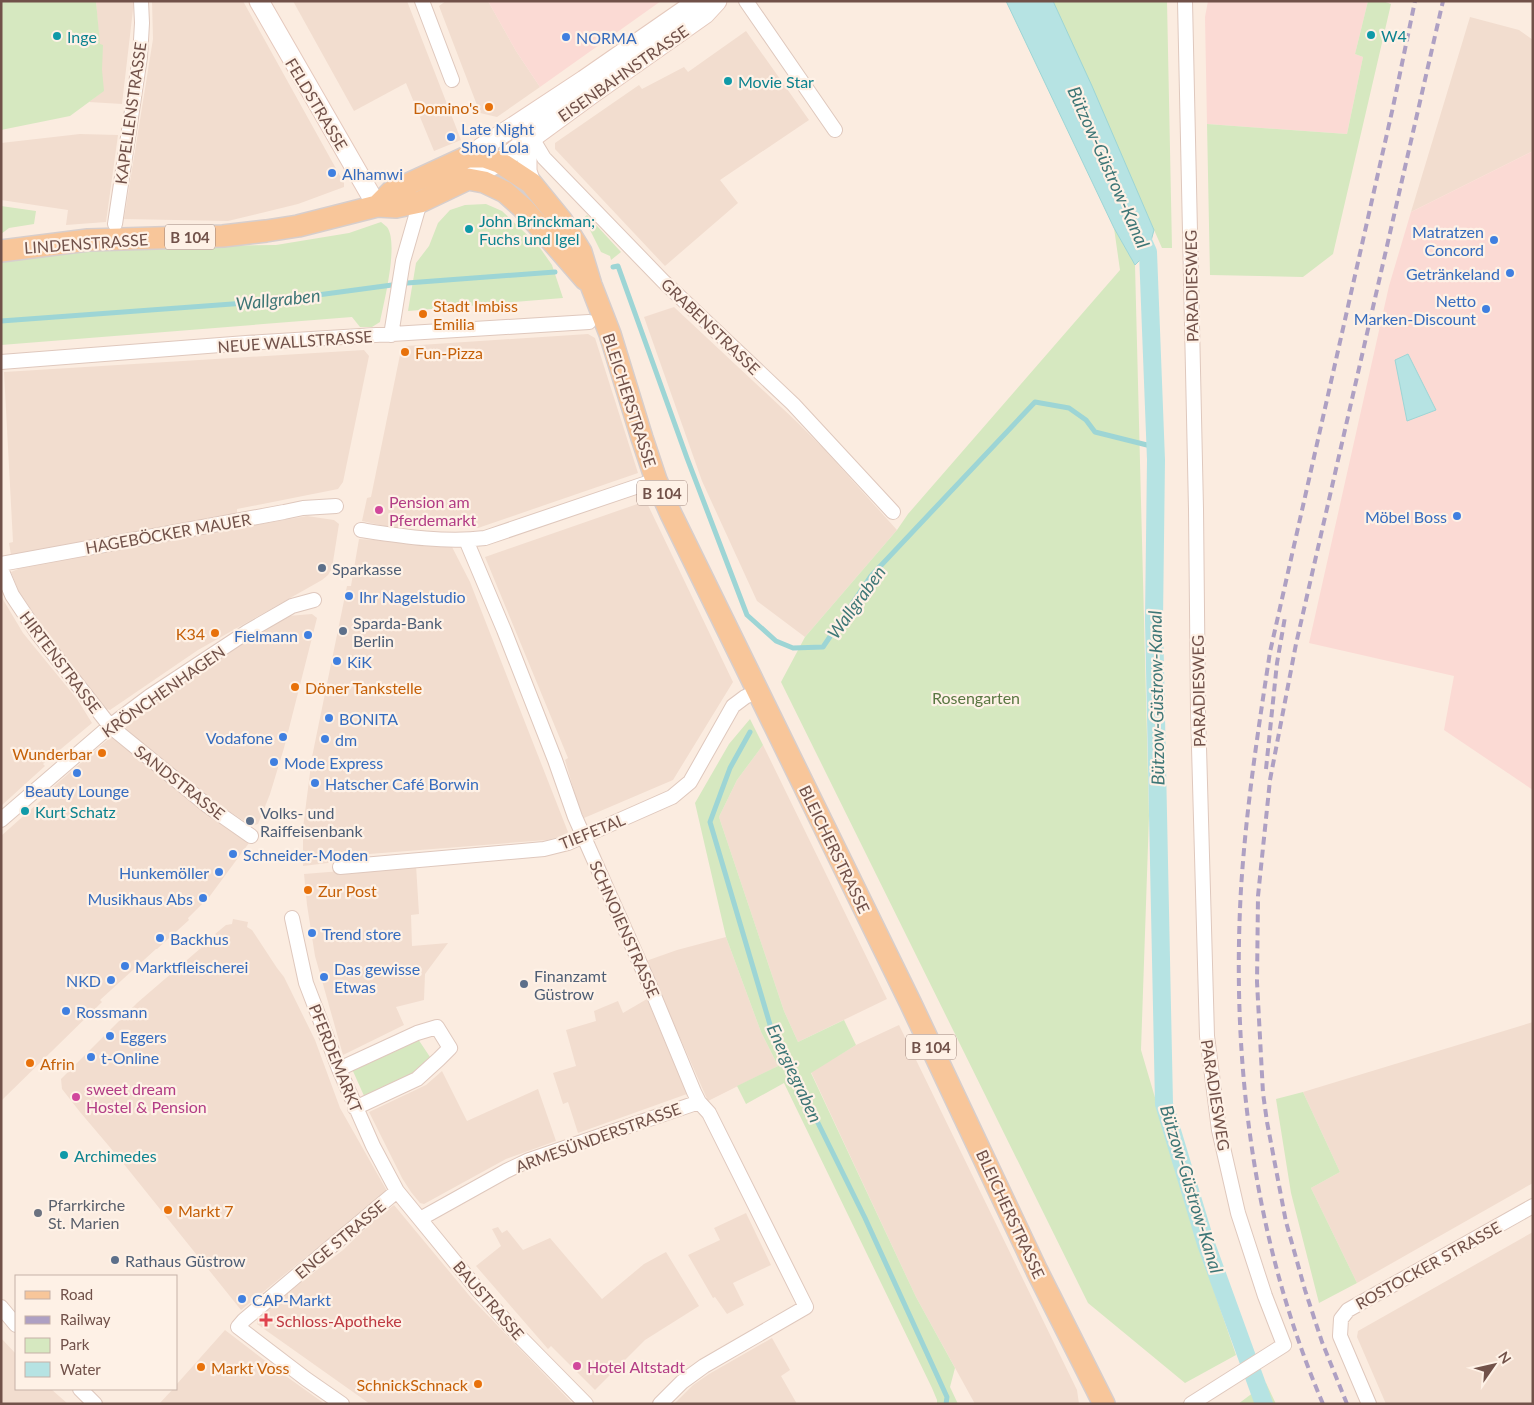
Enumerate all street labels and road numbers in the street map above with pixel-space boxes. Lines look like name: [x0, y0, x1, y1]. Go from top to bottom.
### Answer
street label: EISENBAHNSTRASSE: [554, 21, 692, 125]
street label: KAPELLENSTRASSE: [111, 40, 149, 186]
street label: FELDSTRASSE: [282, 54, 352, 154]
road number: B 104: [165, 224, 215, 250]
street label: LINDENSTRASSE: [23, 229, 149, 257]
street label: PARADIESWEG: [1181, 230, 1201, 342]
street label: GRABENSTRASSE: [658, 274, 764, 378]
street label: NEUE WALLSTRASSE: [217, 326, 373, 356]
street label: BLEICHERSTRASSE: [599, 330, 661, 470]
road number: B 104: [637, 480, 687, 506]
street label: HAGEBÖCKER MAUER: [84, 509, 252, 557]
street label: HIRTENSTRASSE: [16, 607, 106, 717]
street label: PARADIESWEG: [1188, 635, 1208, 747]
street label: KRÖNCHENHAGEN: [98, 641, 228, 741]
street label: SANDSTRASSE: [131, 741, 229, 823]
street label: BLEICHERSTRASSE: [796, 782, 874, 916]
street label: TIEFETAL: [557, 809, 627, 853]
street label: SCHNOIENSTRASSE: [586, 857, 664, 1001]
street label: PFERDEMARKT: [306, 1001, 367, 1115]
road number: B 104: [906, 1034, 956, 1060]
street label: PARADIESWEG: [1198, 1038, 1234, 1152]
street label: ARMESÜNDERSTRASSE: [513, 1098, 683, 1176]
street label: BLEICHERSTRASSE: [973, 1147, 1049, 1281]
street label: ENGE STRASSE: [291, 1196, 389, 1282]
street label: ROSTOCKER STRASSE: [1352, 1217, 1504, 1313]
street label: BAUSTRASSE: [450, 1257, 528, 1343]

